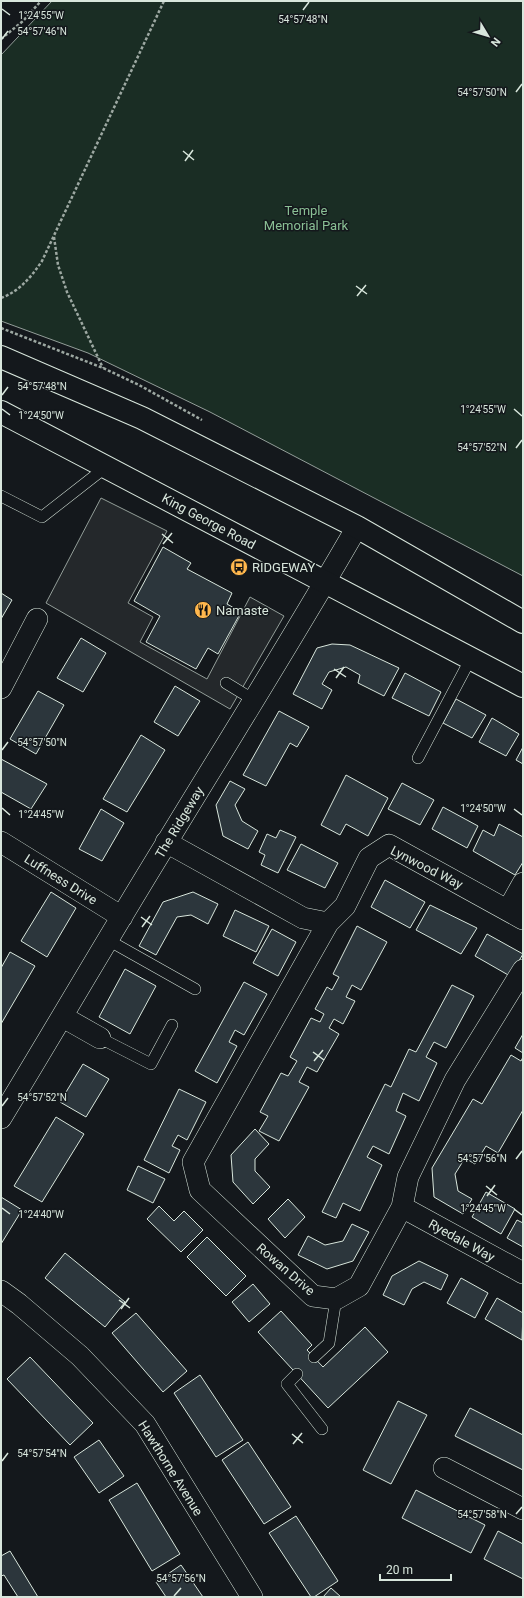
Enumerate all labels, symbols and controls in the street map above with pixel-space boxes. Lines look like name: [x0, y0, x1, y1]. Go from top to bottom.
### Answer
text: 1°24'55"W: [18, 10, 64, 21]
text: 54°57'48"N: [278, 14, 328, 25]
north arrow: [468, 16, 508, 56]
text: 54°57'46"N: [17, 26, 67, 37]
text: N: [488, 35, 503, 49]
text: 54°57'50"N: [457, 87, 507, 98]
park label: Temple Memorial Park: [264, 203, 349, 233]
text: 54°57'48"N: [17, 381, 67, 392]
text: 1°24'55"W: [460, 404, 506, 415]
text: 1°24'50"W: [18, 410, 64, 421]
text: 54°57'52"N: [457, 442, 507, 453]
street label: King George Road: [159, 490, 258, 552]
bus stop icon: RIDGEWAY: [229, 557, 249, 577]
place label: RIDGEWAY: [252, 560, 315, 575]
restaurant icon: Namaste: [193, 600, 213, 620]
place label: Namaste: [216, 603, 269, 618]
text: 54°57'50"N: [17, 737, 67, 748]
street label: The Ridgeway: [152, 784, 207, 861]
text: 1°24'50"W: [460, 803, 506, 814]
text: 1°24'45"W: [18, 809, 64, 820]
street label: Lynwood Way: [388, 843, 465, 892]
street label: Luffness Drive: [22, 851, 100, 908]
text: 54°57'52"N: [17, 1092, 67, 1103]
text: 54°57'56"N: [457, 1153, 507, 1164]
text: 1°24'45"W: [460, 1203, 506, 1214]
text: 1°24'40"W: [18, 1209, 64, 1220]
street label: Ryedale Way: [426, 1216, 497, 1265]
street label: Rowan Drive: [254, 1240, 318, 1299]
street label: Hawthorne Avenue: [135, 1418, 206, 1519]
text: 54°57'54"N: [17, 1448, 67, 1459]
text: 54°57'58"N: [457, 1509, 507, 1520]
scale bar: [380, 1556, 451, 1582]
text: 20 m: [386, 1563, 413, 1577]
text: 54°57'56"N: [156, 1573, 206, 1584]

